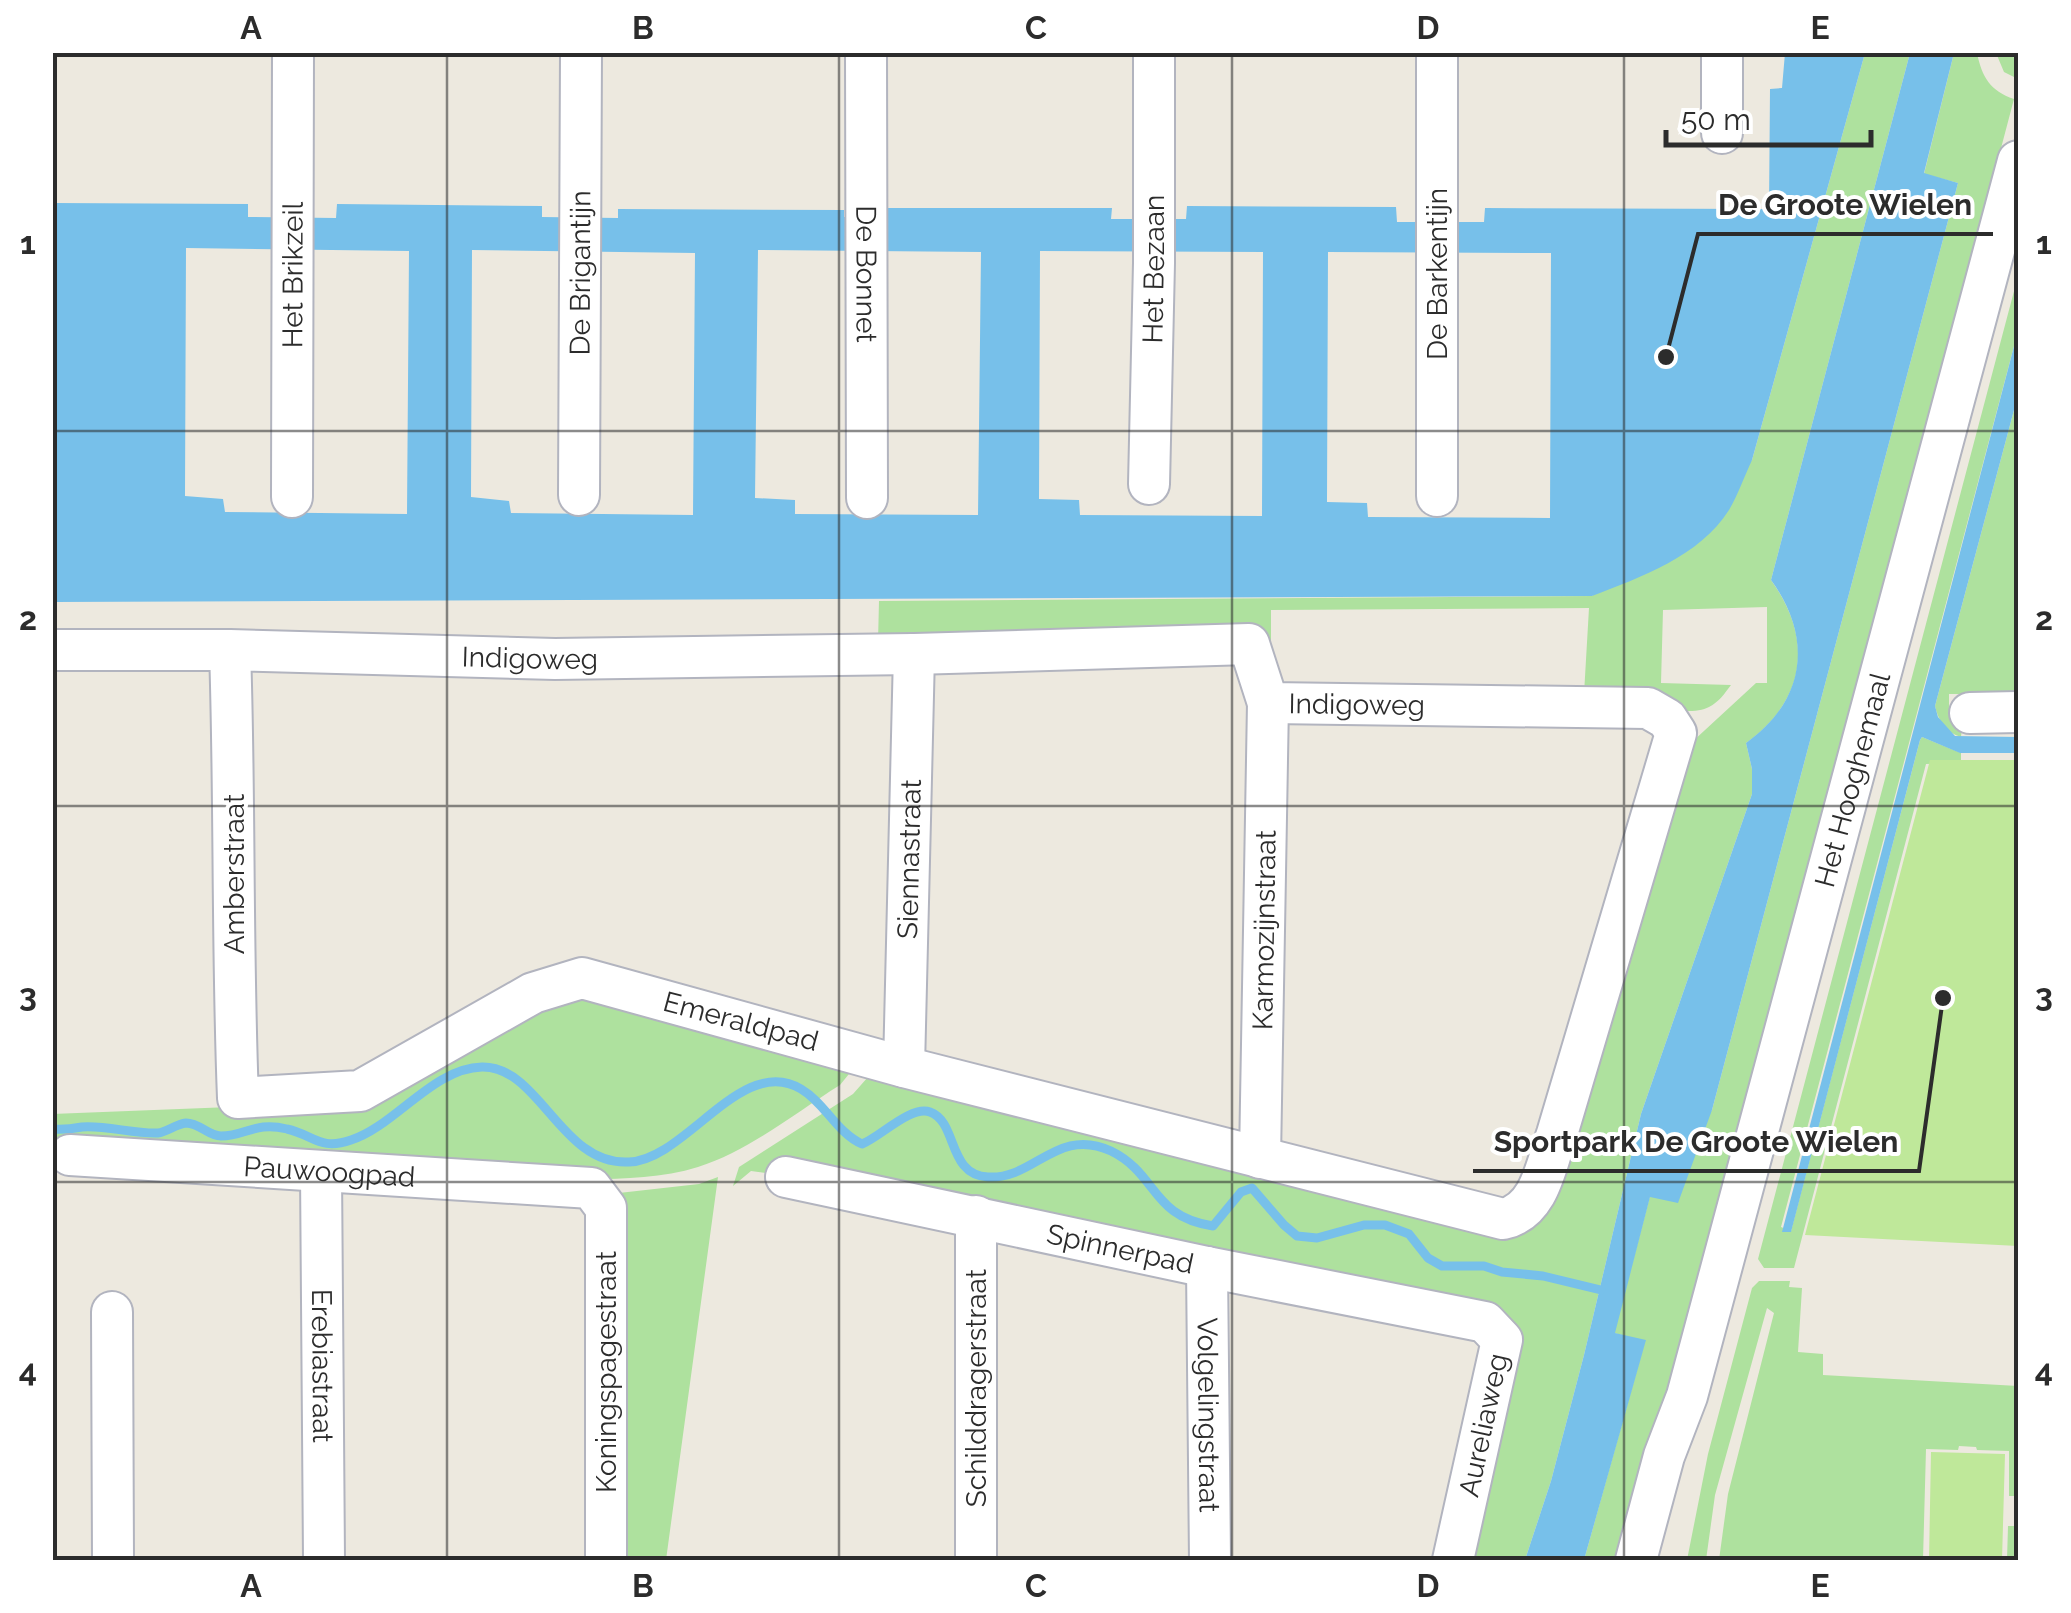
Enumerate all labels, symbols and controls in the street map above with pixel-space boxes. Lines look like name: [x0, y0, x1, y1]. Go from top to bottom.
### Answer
text: A: [240, 9, 262, 46]
text: B: [632, 9, 654, 46]
text: C: [1025, 9, 1047, 46]
text: D: [1417, 9, 1439, 46]
text: E: [1810, 9, 1830, 46]
scale bar: [1666, 85, 1871, 147]
text: 50 m: [1681, 102, 1751, 137]
callout: De Groote Wielen: [1698, 174, 1993, 234]
text: De Groote Wielen: [1718, 187, 1972, 222]
street label: De Barkentijn: [1421, 188, 1454, 360]
street label: De Brigantijn: [564, 190, 597, 356]
street label: Het Bezaan: [1136, 195, 1171, 344]
street label: Het Brikzeil: [276, 201, 310, 348]
street label: De Bonnet: [849, 205, 883, 343]
text: 1: [20, 224, 36, 261]
text: 1: [2036, 224, 2052, 261]
text: 2: [19, 600, 37, 637]
text: 2: [2035, 600, 2053, 637]
street label: Indigoweg: [461, 640, 598, 676]
street label: Het Hooghemaal: [1808, 668, 1897, 891]
street label: Indigoweg: [1288, 687, 1425, 722]
street label: Siennastraat: [891, 778, 928, 939]
street label: Amberstraat: [218, 793, 251, 954]
street label: Karmozijnstraat: [1246, 829, 1283, 1030]
text: 3: [19, 976, 37, 1013]
text: 3: [2035, 976, 2053, 1013]
street label: Emeraldpad: [660, 985, 822, 1058]
callout: Sportpark De Groote Wielen: [1473, 1111, 1919, 1171]
text: Sportpark De Groote Wielen: [1494, 1124, 1898, 1159]
street label: Pauwoogpad: [243, 1150, 416, 1194]
street label: Spinnerpad: [1044, 1217, 1197, 1281]
street label: Koningspagestraat: [590, 1250, 623, 1493]
street label: Schilddragerstraat: [960, 1268, 993, 1507]
street label: Erebiastraat: [305, 1289, 339, 1444]
street label: Volgelingstraat: [1191, 1317, 1226, 1513]
street label: Aureliaweg: [1452, 1350, 1515, 1500]
text: 4: [19, 1352, 37, 1389]
text: 4: [2035, 1352, 2053, 1389]
text: A: [240, 1567, 262, 1604]
text: B: [632, 1567, 654, 1604]
text: C: [1025, 1567, 1047, 1604]
text: D: [1417, 1567, 1439, 1604]
text: E: [1810, 1567, 1830, 1604]

